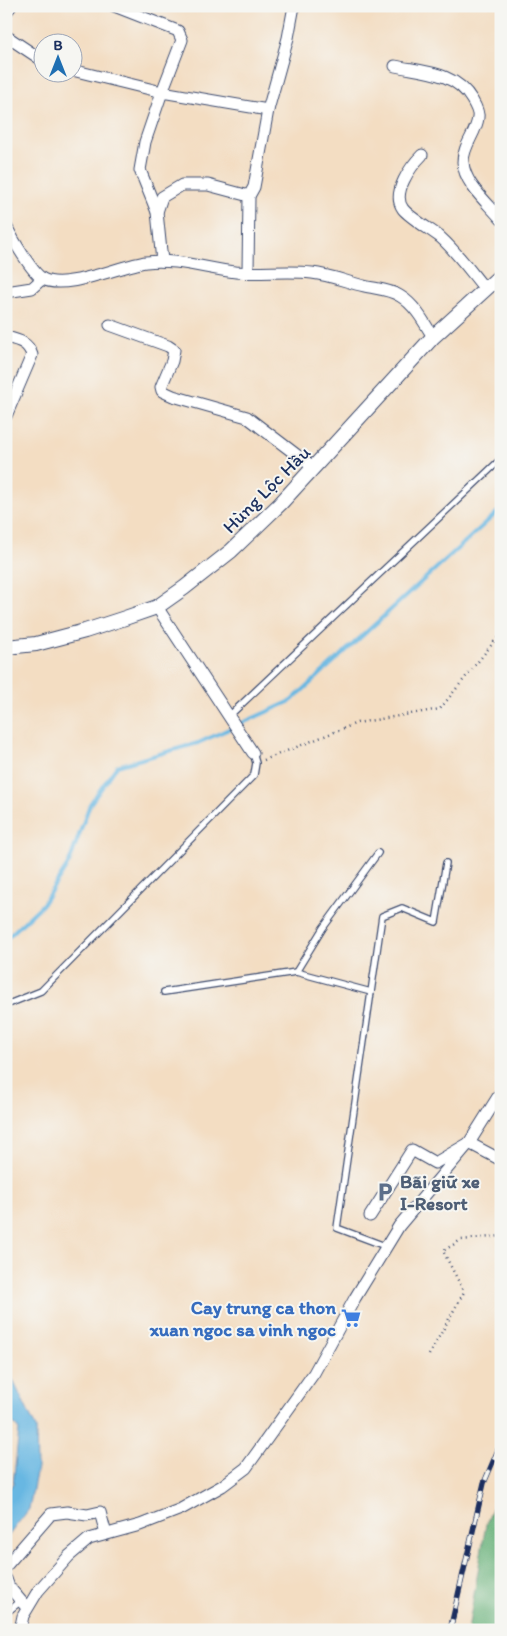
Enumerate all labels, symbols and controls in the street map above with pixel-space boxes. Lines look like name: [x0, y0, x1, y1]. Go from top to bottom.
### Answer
north arrow: [32, 32, 82, 82]
text: B: [53, 37, 63, 54]
street label: Hùng Lộc Hầu: [218, 440, 315, 538]
place label: Bãi giữ xe I-Resort: [400, 1170, 480, 1215]
parking icon: Bãi giữ xe I-Resort: [374, 1181, 396, 1203]
place label: Cay trung ca thon xuan ngoc sa vinh ngoc: [149, 1296, 336, 1341]
supermarket icon: Cay trung ca thon xuan ngoc sa vinh ngoc: [340, 1307, 362, 1329]

